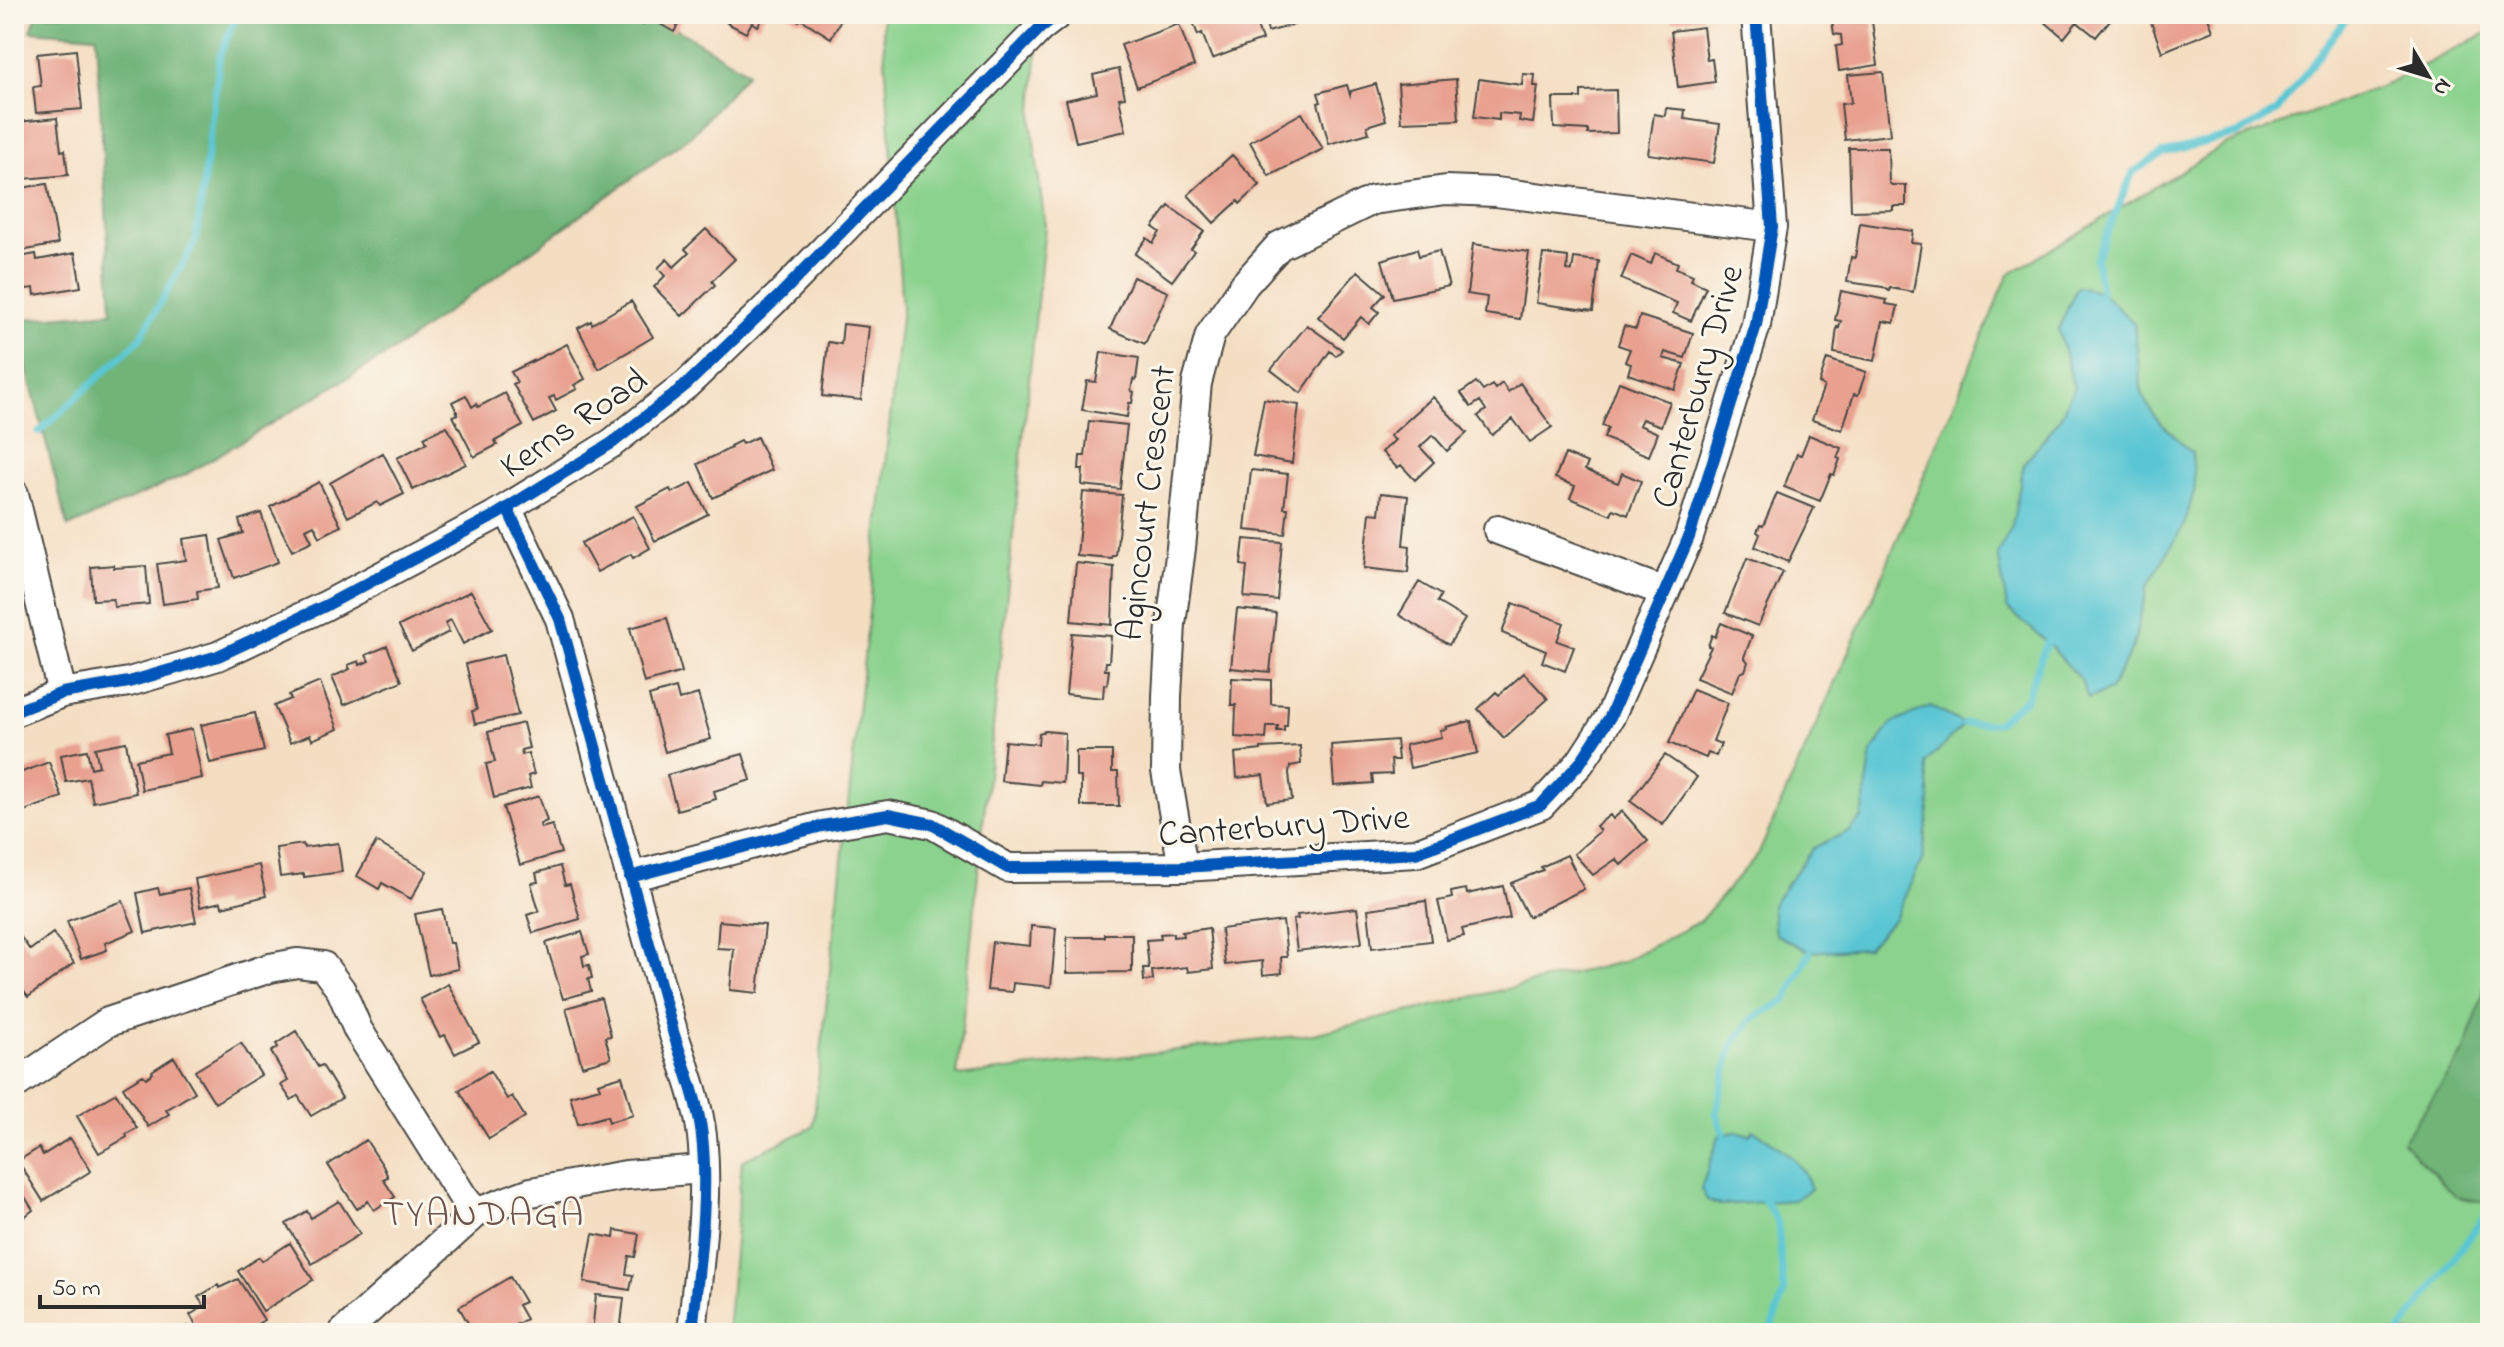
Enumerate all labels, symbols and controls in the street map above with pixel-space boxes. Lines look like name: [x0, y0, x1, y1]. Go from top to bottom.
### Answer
north arrow: [2388, 36, 2468, 116]
text: N: [2424, 71, 2459, 102]
street label: Canterbury Drive: [1640, 258, 1760, 515]
street label: Kerns Road: [490, 356, 660, 494]
street label: Agincourt Crescent: [1106, 362, 1192, 644]
street label: Canterbury Drive: [1157, 793, 1412, 863]
district label: TYANDAGA: [383, 1188, 585, 1244]
scale bar: [40, 1259, 204, 1309]
text: 50 m: [52, 1272, 101, 1307]

